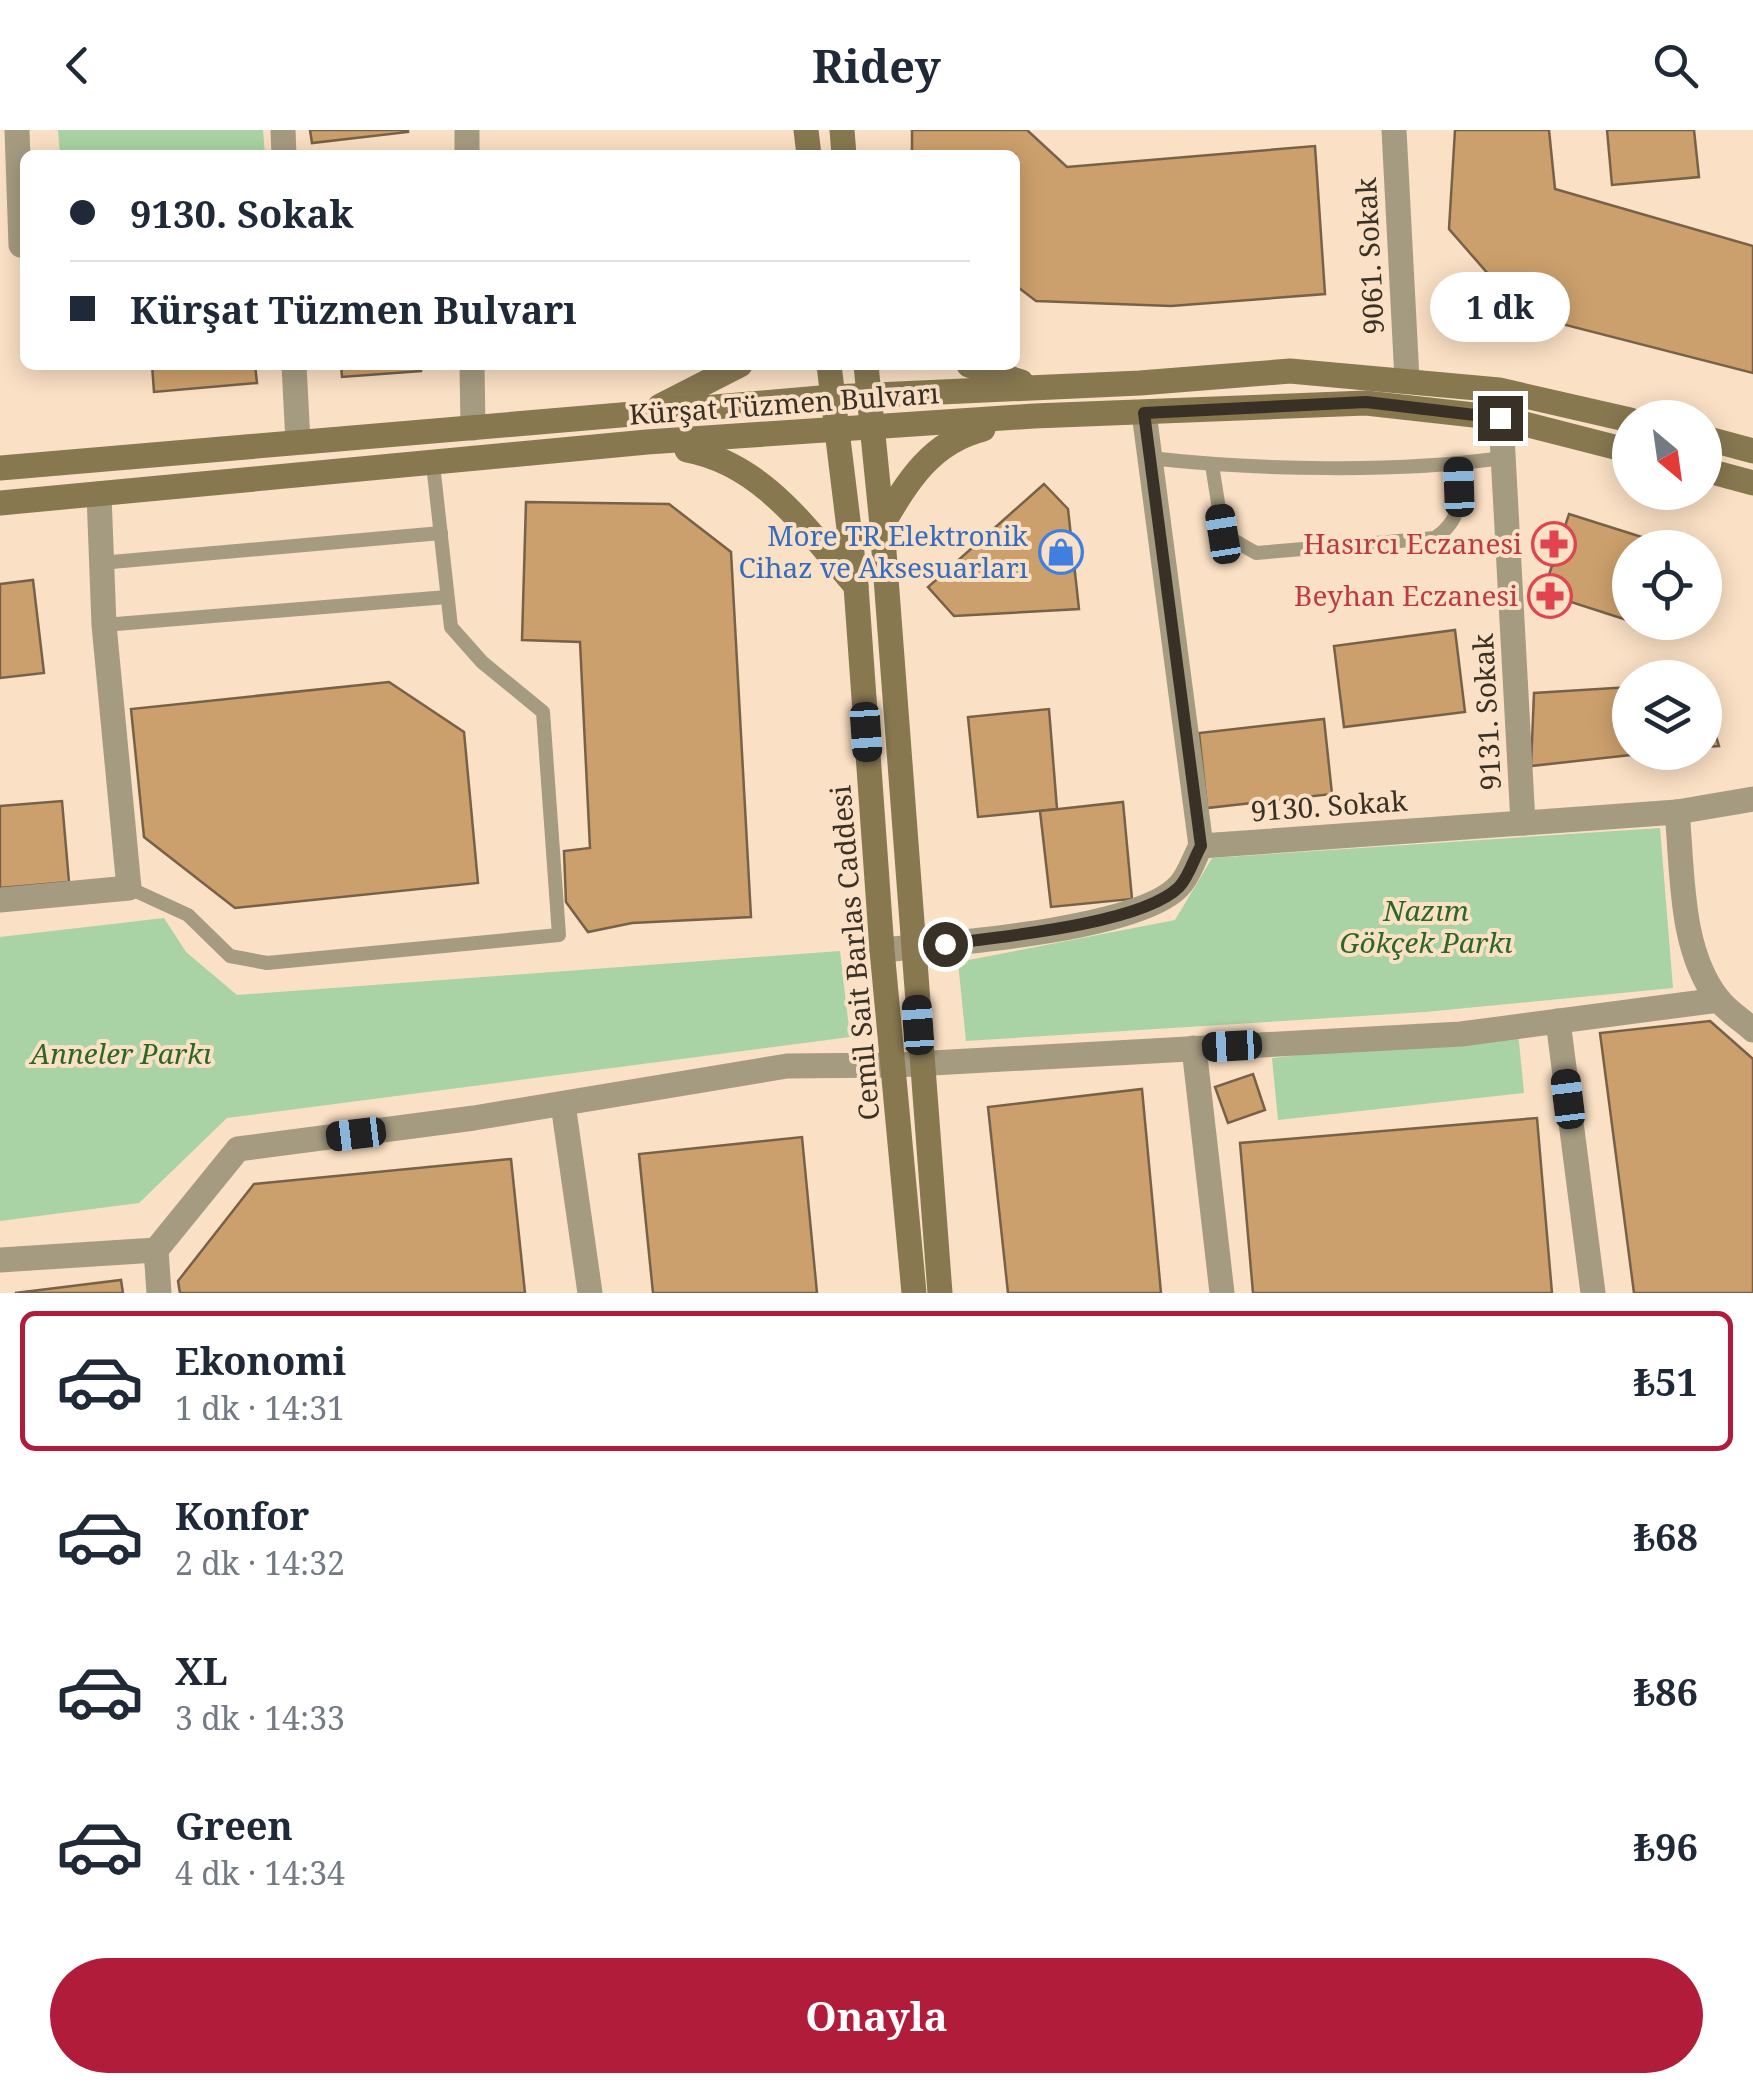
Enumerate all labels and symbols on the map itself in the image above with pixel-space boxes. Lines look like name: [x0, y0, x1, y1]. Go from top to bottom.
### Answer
street label: 9061. Sokak: [1346, 176, 1392, 335]
callout: 1 dk: [1430, 273, 1570, 343]
street label: Kürşat Tüzmen Bulvarı: [628, 373, 940, 433]
route end: [1478, 396, 1523, 441]
north arrow: [1612, 400, 1722, 510]
car: [1443, 456, 1475, 518]
car: [1203, 502, 1243, 566]
place label: More TR Elektronik Cihaz ve Aksesuarları: [739, 516, 1029, 586]
pharmacy icon: Hasırcı Eczanesi: [1531, 521, 1577, 567]
place label: Hasırcı Eczanesi: [1303, 524, 1522, 562]
shop icon: More TR Elektronik Cihaz ve Aksesuarları: [1038, 529, 1084, 575]
pharmacy icon: Beyhan Eczanesi: [1527, 573, 1573, 619]
place label: Beyhan Eczanesi: [1294, 576, 1518, 614]
street label: 9131. Sokak: [1463, 632, 1509, 791]
car: [849, 701, 883, 763]
street label: 9130. Sokak: [1249, 781, 1409, 829]
street label: Cemil Sait Barlas Caddesi: [820, 784, 888, 1122]
park label: Nazım Gökçek Parkı: [1339, 891, 1513, 961]
route start: [923, 922, 968, 967]
car: [901, 994, 935, 1056]
car: [1201, 1029, 1263, 1063]
park label: Anneler Parkı: [29, 1034, 212, 1072]
car: [1549, 1067, 1587, 1131]
car: [324, 1115, 388, 1153]

